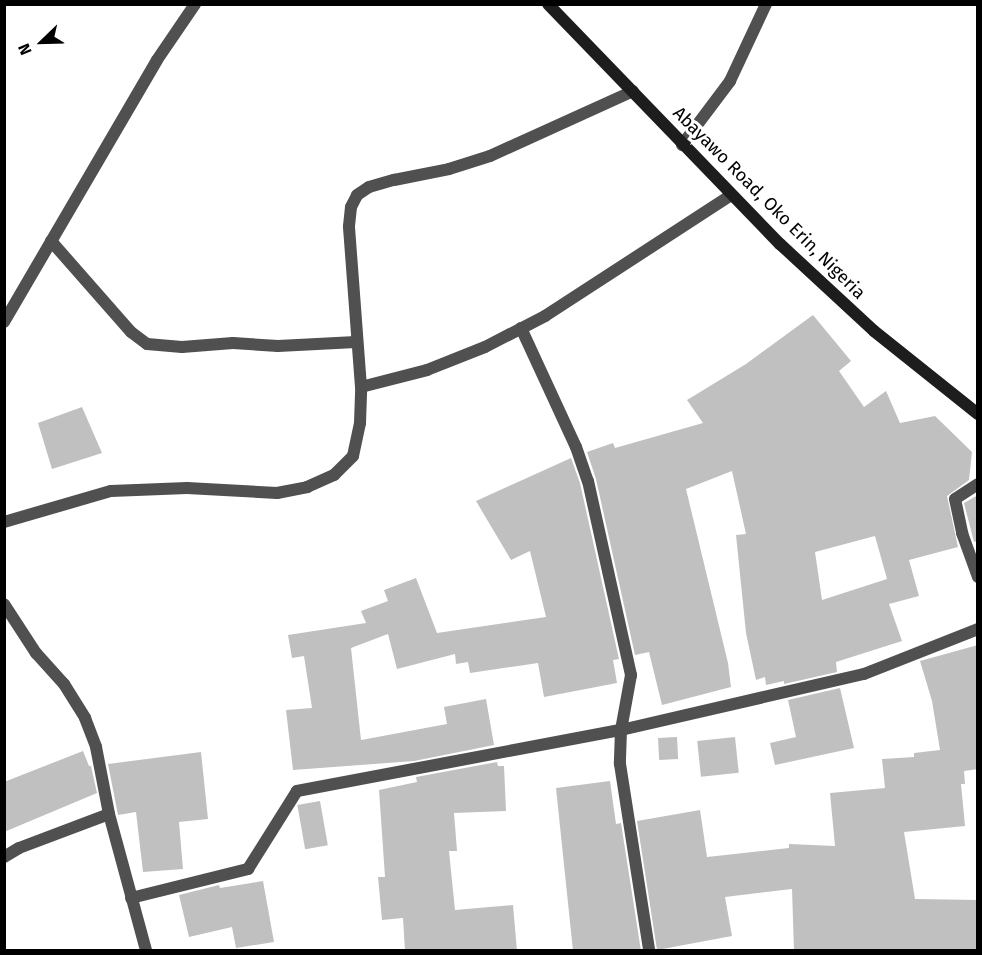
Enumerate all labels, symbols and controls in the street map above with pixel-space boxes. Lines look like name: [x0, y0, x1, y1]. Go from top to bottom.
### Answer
north arrow: [12, 12, 72, 72]
text: N: [14, 41, 36, 58]
street label: Abayawo Road, Oko Erin, Nigeria: [668, 102, 870, 304]

